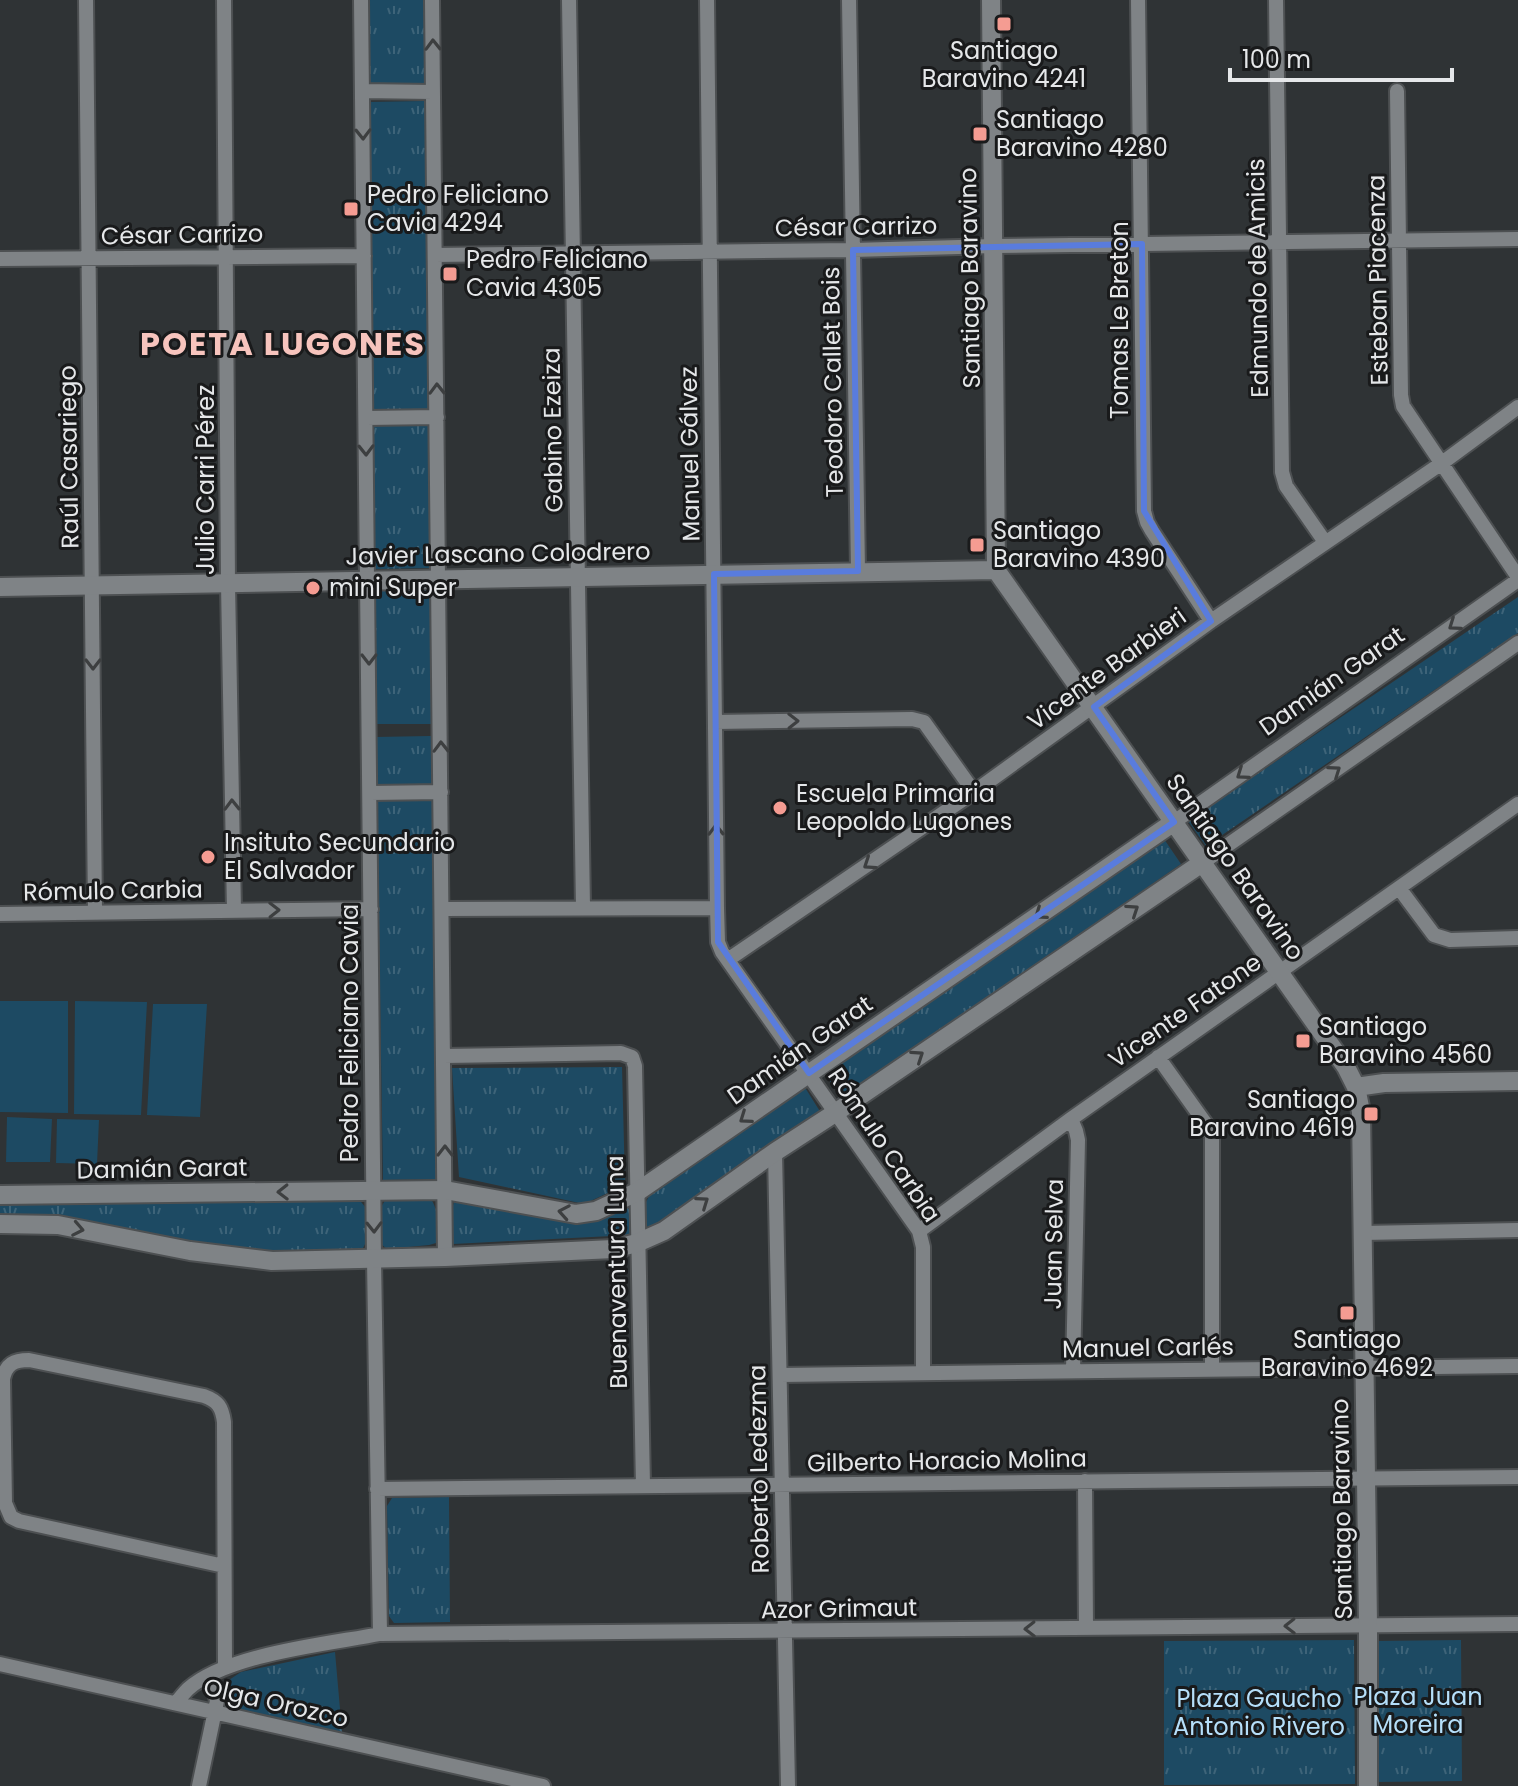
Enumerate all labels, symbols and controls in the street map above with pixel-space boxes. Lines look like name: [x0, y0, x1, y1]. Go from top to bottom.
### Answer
marker: Santiago Baravino 4241: [995, 15, 1013, 33]
scale bar: [1230, 32, 1452, 82]
place label: Santiago Baravino 4241: [922, 34, 1086, 95]
one-way arrow: [424, 38, 441, 51]
text: 100 m: [1242, 43, 1311, 76]
place label: Santiago Baravino 4280: [996, 103, 1168, 164]
marker: Santiago Baravino 4280: [971, 125, 989, 143]
one-way arrow: [354, 128, 372, 141]
street label: Edmundo de Amicis: [1239, 158, 1276, 398]
street label: Santiago Baravino: [951, 167, 988, 389]
street label: Esteban Piacenza: [1359, 174, 1396, 386]
place label: Pedro Feliciano Cavia 4294: [367, 178, 549, 239]
marker: Pedro Feliciano Cavia 4294: [342, 200, 360, 218]
street label: César Carrizo: [775, 209, 937, 244]
street label: César Carrizo: [101, 217, 263, 252]
street label: Tomas Le Breton: [1103, 221, 1136, 419]
place label: Pedro Feliciano Cavia 4305: [466, 243, 648, 304]
marker: Pedro Feliciano Cavia 4305: [441, 265, 459, 283]
street label: Teodoro Callet Bois: [814, 266, 851, 498]
district label: POETA LUGONES: [140, 321, 426, 366]
street label: Gabino Ezeiza: [535, 347, 570, 513]
street label: Raúl Casariego: [50, 365, 87, 549]
street label: Manuel Gálvez: [671, 366, 708, 542]
one-way arrow: [428, 382, 445, 395]
street label: Julio Carri Pérez: [189, 385, 222, 575]
one-way arrow: [358, 444, 375, 457]
place label: Santiago Baravino 4390: [993, 514, 1165, 575]
street label: Javier Lascano Colodrero: [345, 534, 651, 573]
marker: Santiago Baravino 4390: [968, 536, 986, 554]
place label: mini Super: [329, 571, 457, 604]
marker: mini Super: [304, 579, 322, 597]
street label: Vicente Barbieri: [1021, 600, 1193, 737]
one-way arrow: [1449, 615, 1463, 630]
street label: Damián Garat: [1252, 618, 1411, 743]
one-way arrow: [360, 653, 378, 666]
one-way arrow: [84, 658, 102, 671]
one-way arrow: [787, 712, 800, 730]
one-way arrow: [432, 740, 449, 753]
one-way arrow: [1236, 765, 1250, 779]
one-way arrow: [1326, 766, 1340, 781]
street label: Santiago Baravino: [1159, 767, 1312, 967]
place label: Escuela Primaria Leopoldo Lugones: [796, 777, 1012, 838]
one-way arrow: [223, 798, 241, 811]
marker: Escuela Primaria Leopoldo Lugones: [771, 799, 789, 817]
one-way arrow: [707, 823, 725, 836]
place label: Insituto Secundario El Salvador: [224, 826, 455, 887]
marker: Insituto Secundario El Salvador: [199, 848, 217, 866]
one-way arrow: [863, 854, 877, 869]
street label: Rómulo Carbia: [23, 872, 203, 909]
one-way arrow: [268, 902, 281, 919]
street label: Pedro Feliciano Cavia: [333, 904, 366, 1162]
one-way arrow: [1035, 904, 1049, 919]
one-way arrow: [1125, 905, 1139, 920]
street label: Vicente Fatone: [1102, 946, 1268, 1076]
street label: Damián Garat: [720, 987, 879, 1112]
place label: Santiago Baravino 4560: [1319, 1010, 1492, 1071]
marker: Santiago Baravino 4560: [1294, 1032, 1312, 1050]
one-way arrow: [910, 1051, 924, 1066]
street label: Rómulo Carbia: [820, 1061, 948, 1228]
place label: Santiago Baravino 4619: [1189, 1083, 1355, 1144]
marker: Santiago Baravino 4619: [1362, 1105, 1380, 1123]
one-way arrow: [739, 1108, 753, 1123]
one-way arrow: [436, 1144, 454, 1157]
street label: Damián Garat: [76, 1151, 248, 1186]
street label: Buenaventura Luna: [598, 1155, 635, 1389]
street label: Juan Selva: [1036, 1178, 1071, 1310]
one-way arrow: [276, 1183, 289, 1201]
one-way arrow: [695, 1198, 709, 1212]
one-way arrow: [557, 1204, 571, 1221]
one-way arrow: [71, 1219, 84, 1236]
one-way arrow: [365, 1221, 383, 1234]
marker: Santiago Baravino 4692: [1338, 1304, 1356, 1322]
place label: Santiago Baravino 4692: [1261, 1323, 1433, 1384]
street label: Manuel Carlés: [1062, 1330, 1234, 1365]
street label: Roberto Ledezma: [740, 1364, 777, 1574]
street label: Santiago Baravino: [1323, 1398, 1360, 1620]
street label: Gilberto Horacio Molina: [807, 1442, 1087, 1479]
street label: Azor Grimaut: [761, 1591, 917, 1626]
one-way arrow: [1283, 1617, 1296, 1634]
one-way arrow: [1023, 1620, 1036, 1637]
street label: Olga Orozco: [200, 1670, 352, 1735]
park label: Plaza Juan Moreira: [1353, 1680, 1483, 1741]
park label: Plaza Gaucho Antonio Rivero: [1173, 1682, 1345, 1743]

